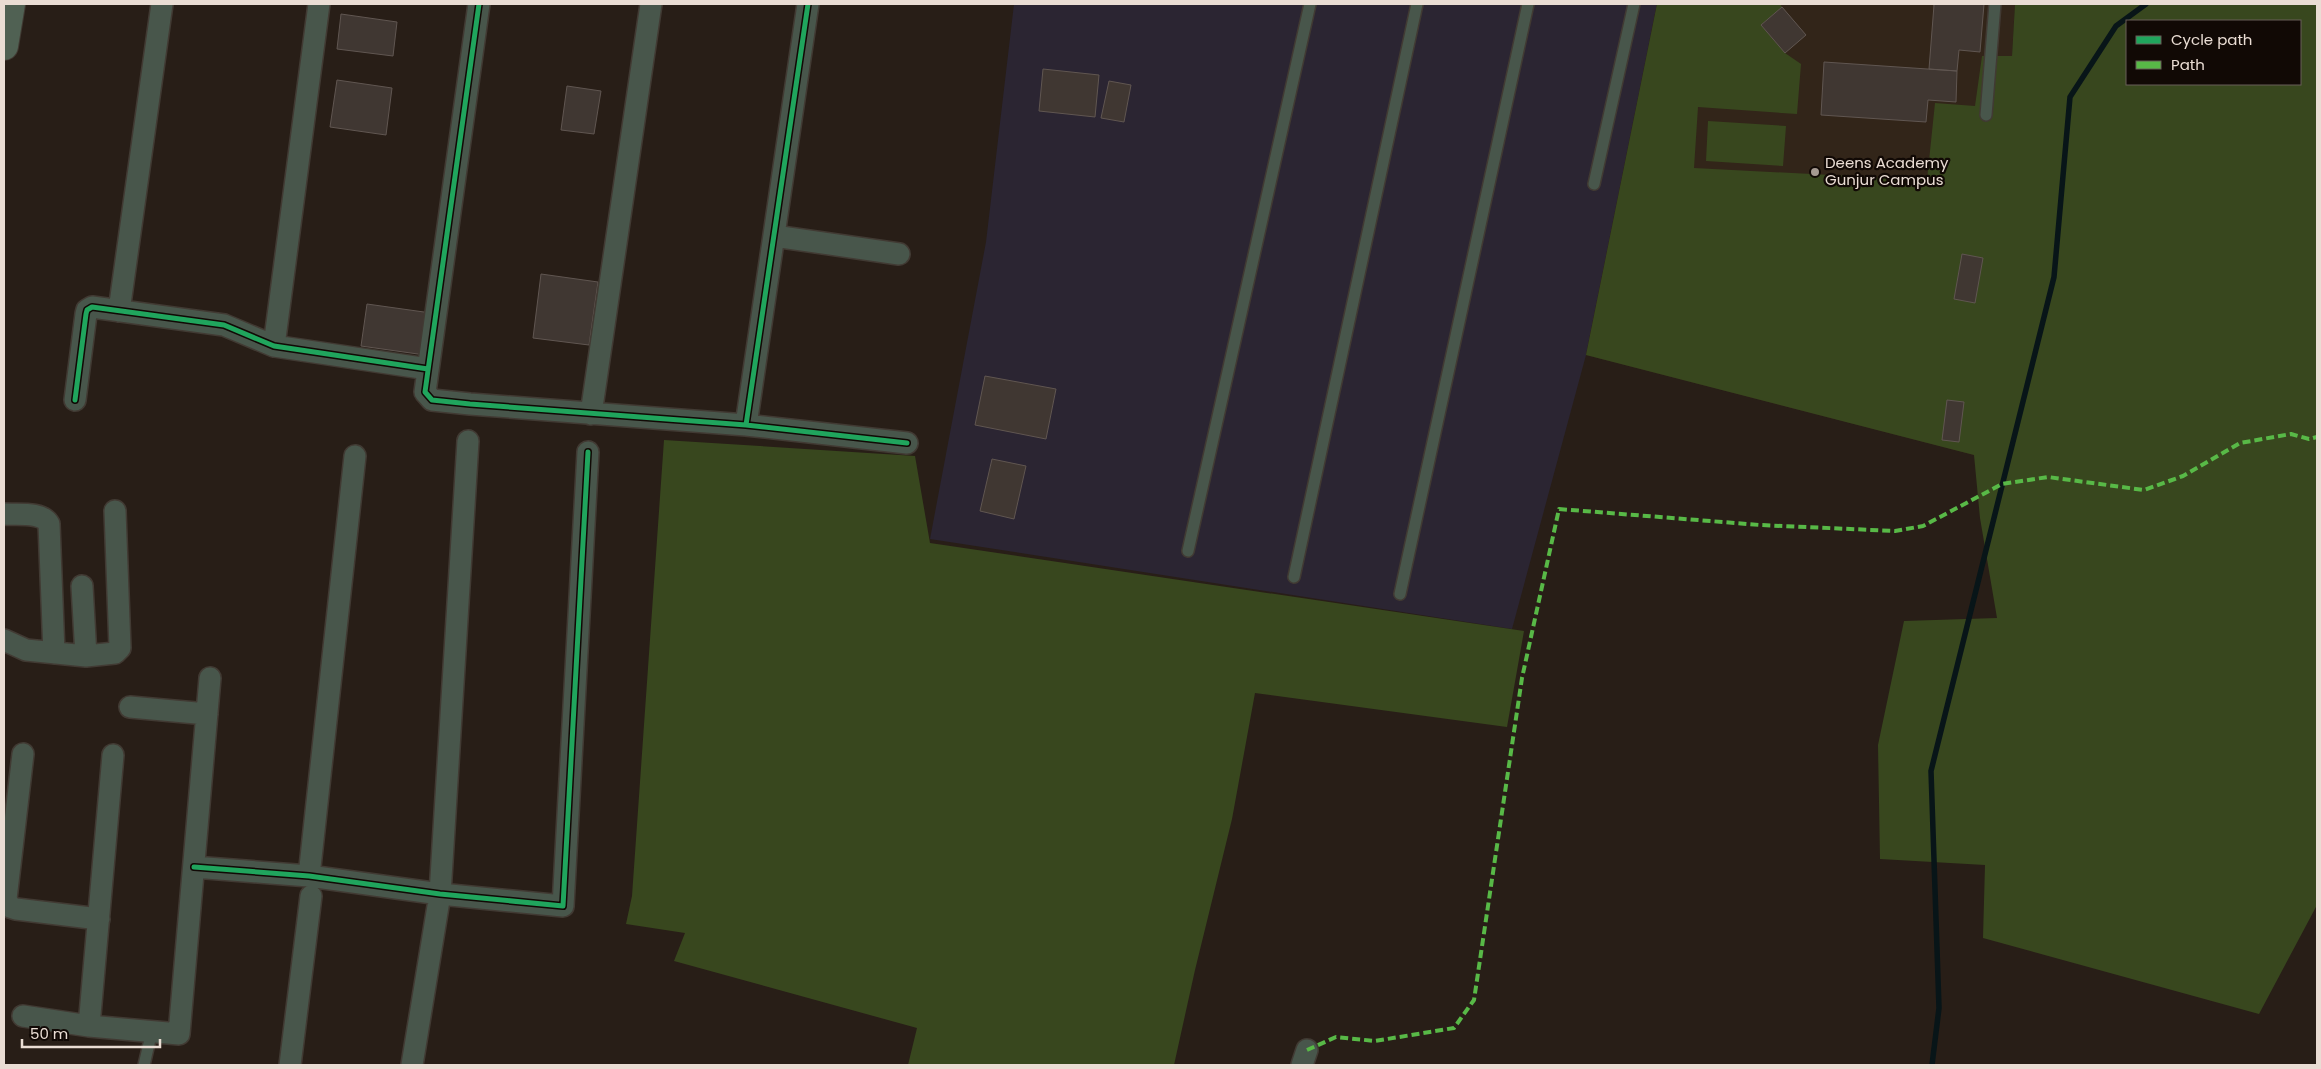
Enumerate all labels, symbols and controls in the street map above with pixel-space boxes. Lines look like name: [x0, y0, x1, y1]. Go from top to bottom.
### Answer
legend: [2126, 20, 2301, 85]
text: Cycle path: [2171, 29, 2252, 50]
text: Path: [2171, 54, 2205, 75]
place label: Deens Academy Gunjur Campus: [1825, 152, 1949, 190]
marker: Deens Academy Gunjur Campus: [1809, 166, 1821, 178]
scale bar: [22, 1016, 160, 1048]
text: 50 m: [30, 1023, 68, 1044]

